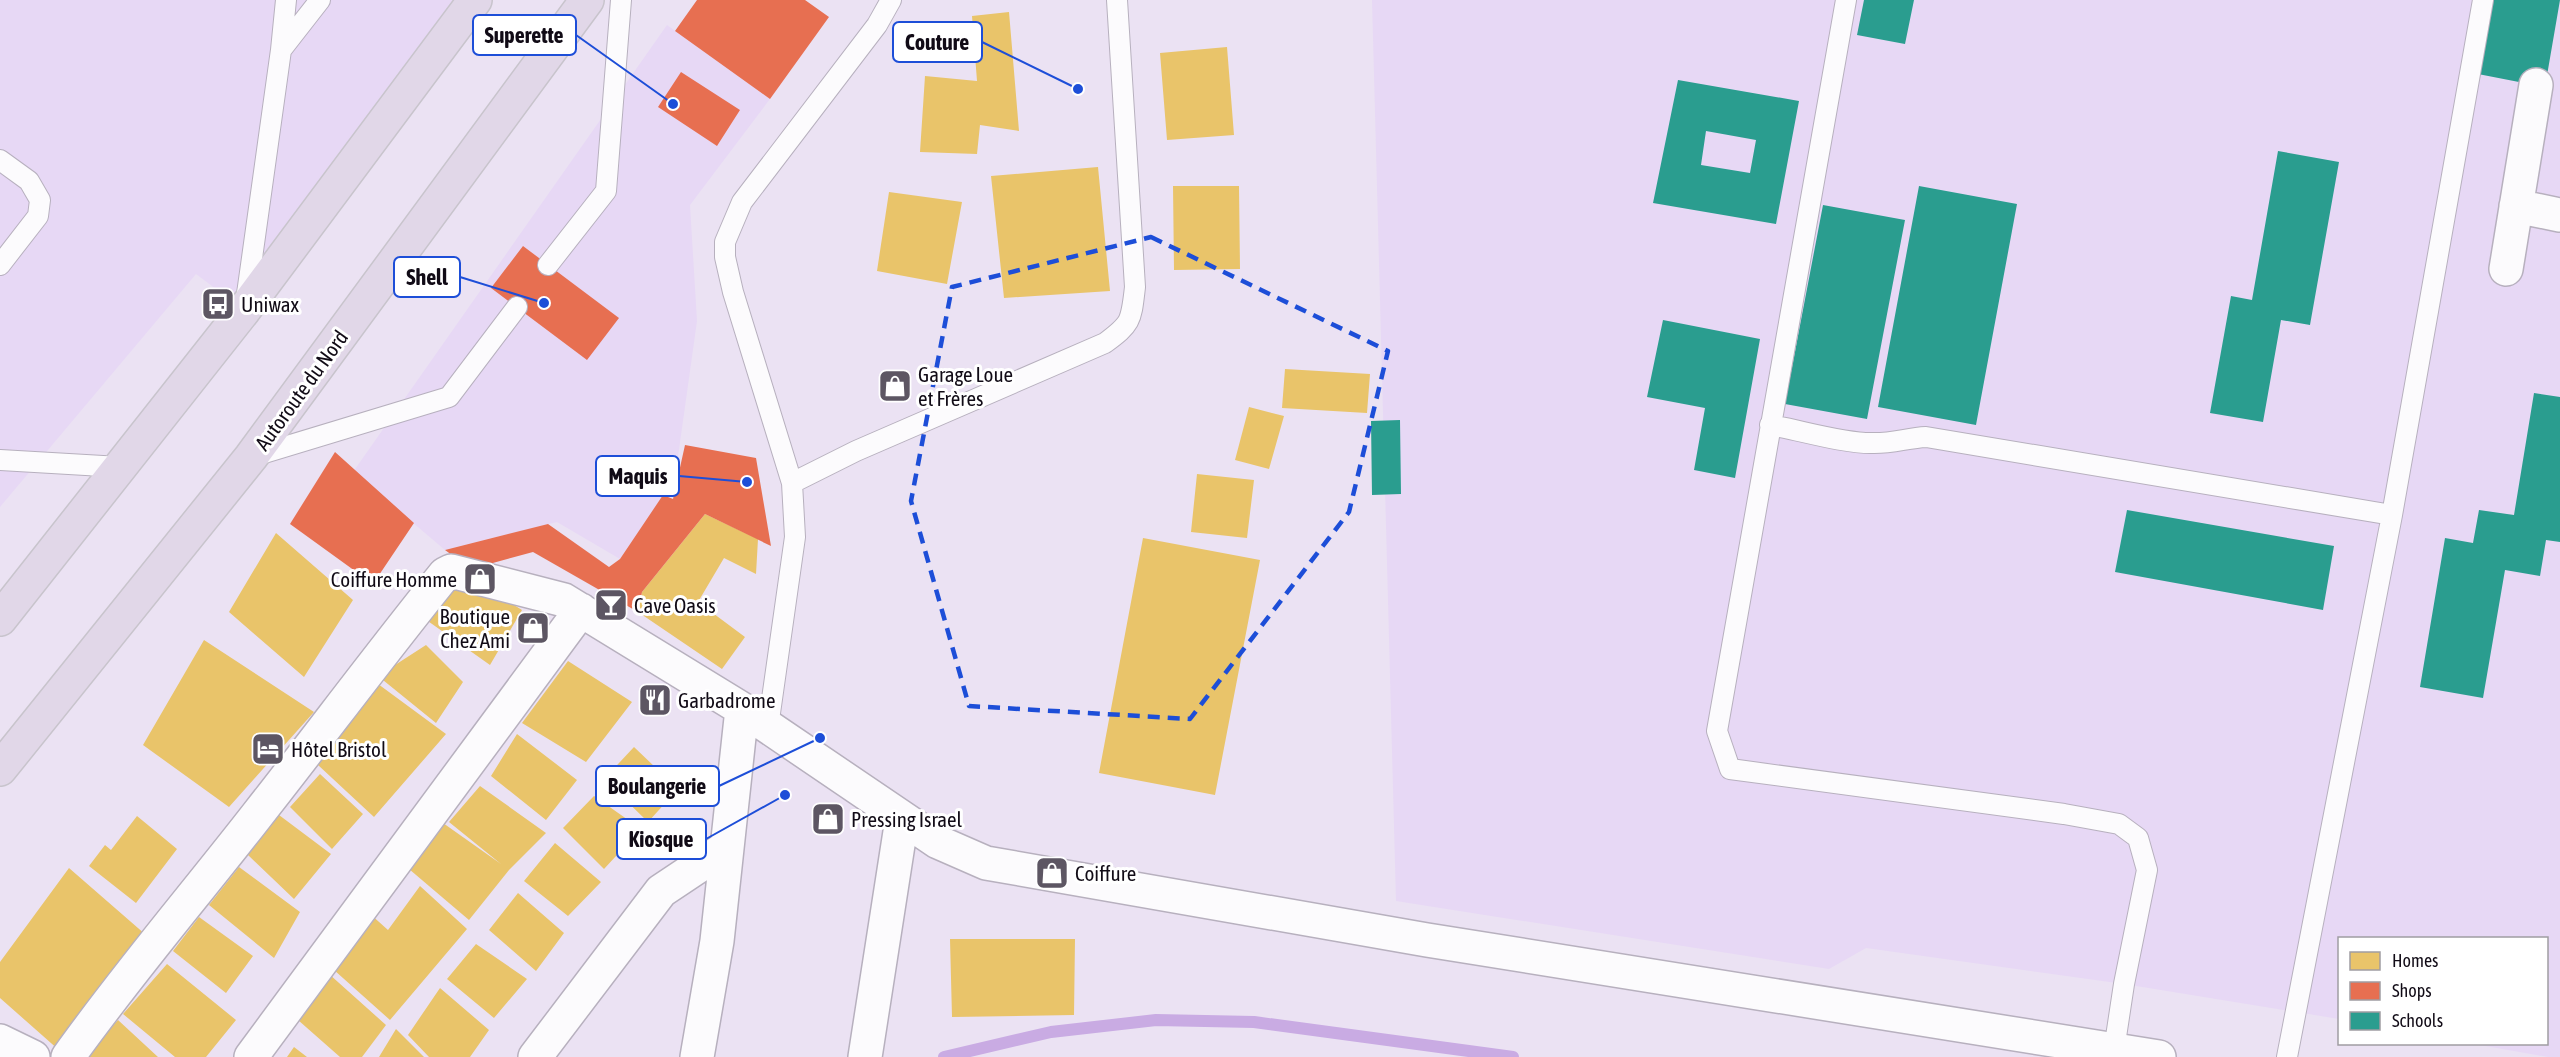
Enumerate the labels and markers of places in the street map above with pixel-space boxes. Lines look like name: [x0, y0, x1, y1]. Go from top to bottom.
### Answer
callout: Superette: [473, 15, 576, 55]
callout: Couture: [893, 22, 982, 62]
callout: Shell: [394, 257, 460, 297]
bus stop icon: Uniwax: [200, 286, 236, 322]
place label: Uniwax: [241, 292, 299, 316]
place label: Garage Loue et Frères: [918, 362, 1013, 410]
shop icon: Garage Loue et Frères: [877, 368, 913, 404]
callout: Maquis: [596, 456, 679, 496]
shop icon: Coiffure Homme: [462, 561, 498, 597]
place label: Coiffure Homme: [331, 567, 457, 591]
bar icon: Cave Oasis: [593, 587, 629, 623]
place label: Cave Oasis: [634, 593, 716, 617]
place label: Boutique Chez Ami: [440, 604, 510, 652]
shop icon: Boutique Chez Ami: [515, 610, 551, 646]
restaurant icon: Garbadrome: [637, 682, 673, 718]
place label: Garbadrome: [678, 688, 775, 712]
hotel icon: Hôtel Bristol: [250, 731, 286, 767]
place label: Hôtel Bristol: [291, 737, 387, 761]
callout: Boulangerie: [596, 766, 719, 806]
shop icon: Pressing Israel: [810, 801, 846, 837]
place label: Pressing Israel: [851, 807, 963, 831]
callout: Kiosque: [617, 819, 706, 859]
shop icon: Coiffure: [1034, 855, 1070, 891]
place label: Coiffure: [1075, 861, 1136, 885]

